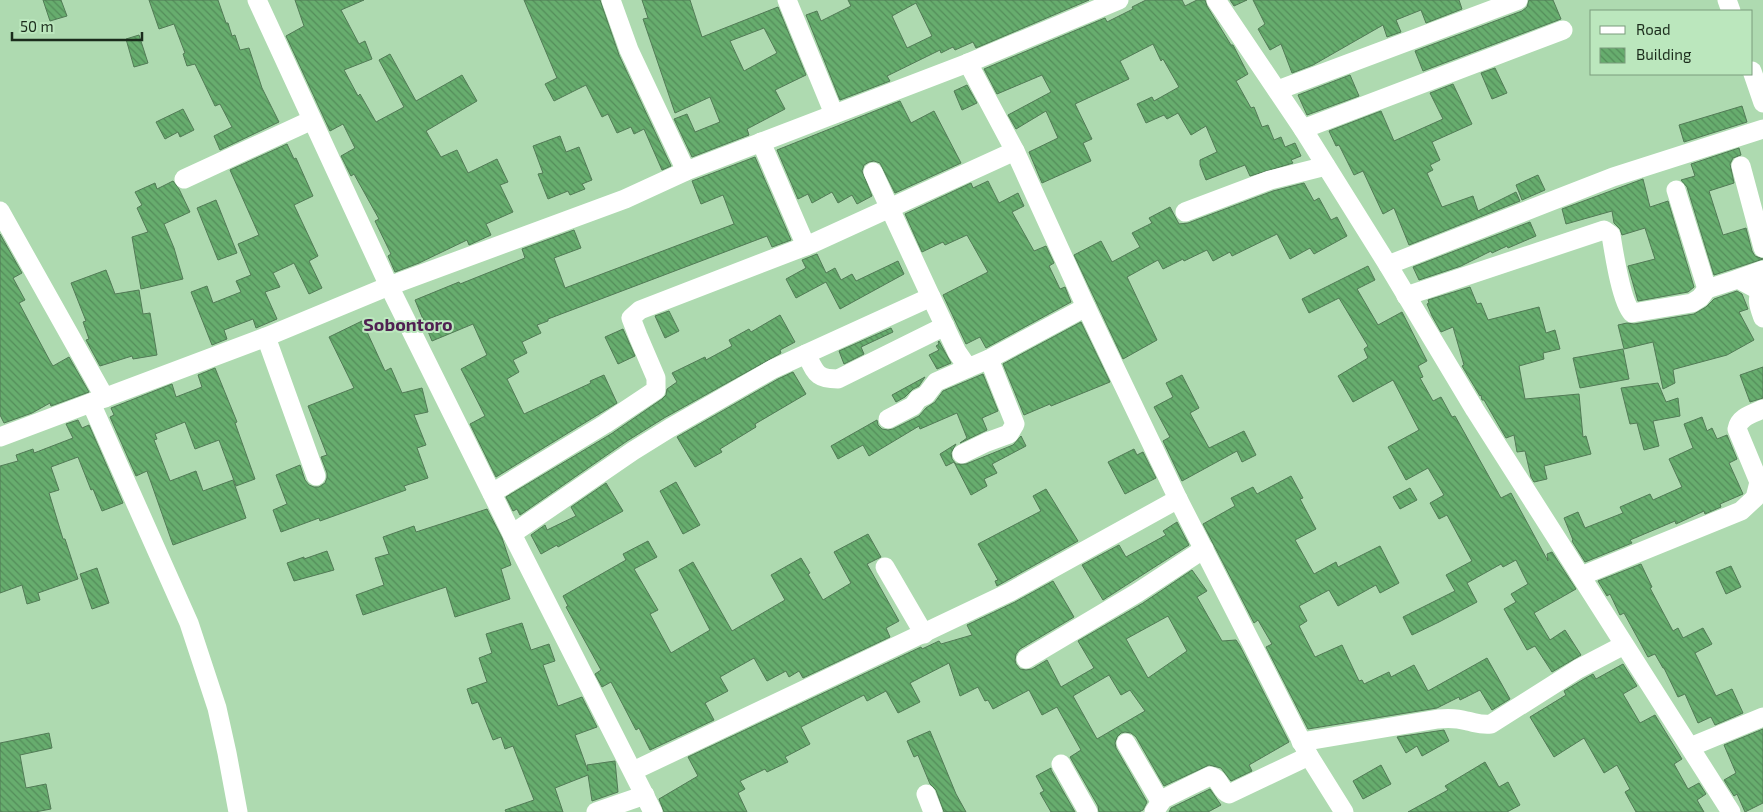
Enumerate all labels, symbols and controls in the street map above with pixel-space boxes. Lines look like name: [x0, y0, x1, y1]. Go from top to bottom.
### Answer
scale bar: [12, 10, 142, 42]
legend: [1590, 10, 1753, 75]
text: 50 m: [20, 17, 54, 35]
text: Road: [1636, 20, 1671, 38]
text: Building: [1636, 45, 1692, 63]
district label: Sobontoro: [363, 313, 453, 335]

